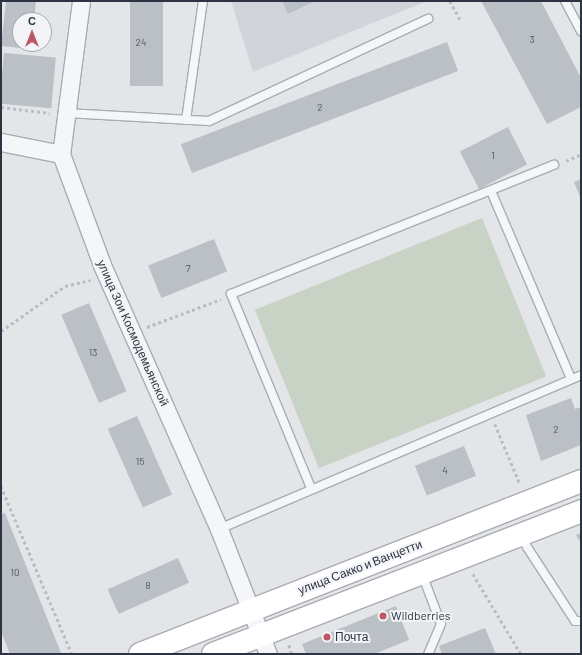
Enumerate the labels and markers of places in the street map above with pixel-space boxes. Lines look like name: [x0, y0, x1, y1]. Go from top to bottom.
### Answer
place label: Wildberries: [391, 609, 451, 623]
marker: Wildberries: [378, 611, 388, 621]
place label: Почта: [335, 630, 368, 644]
marker: Почта: [322, 632, 332, 642]

